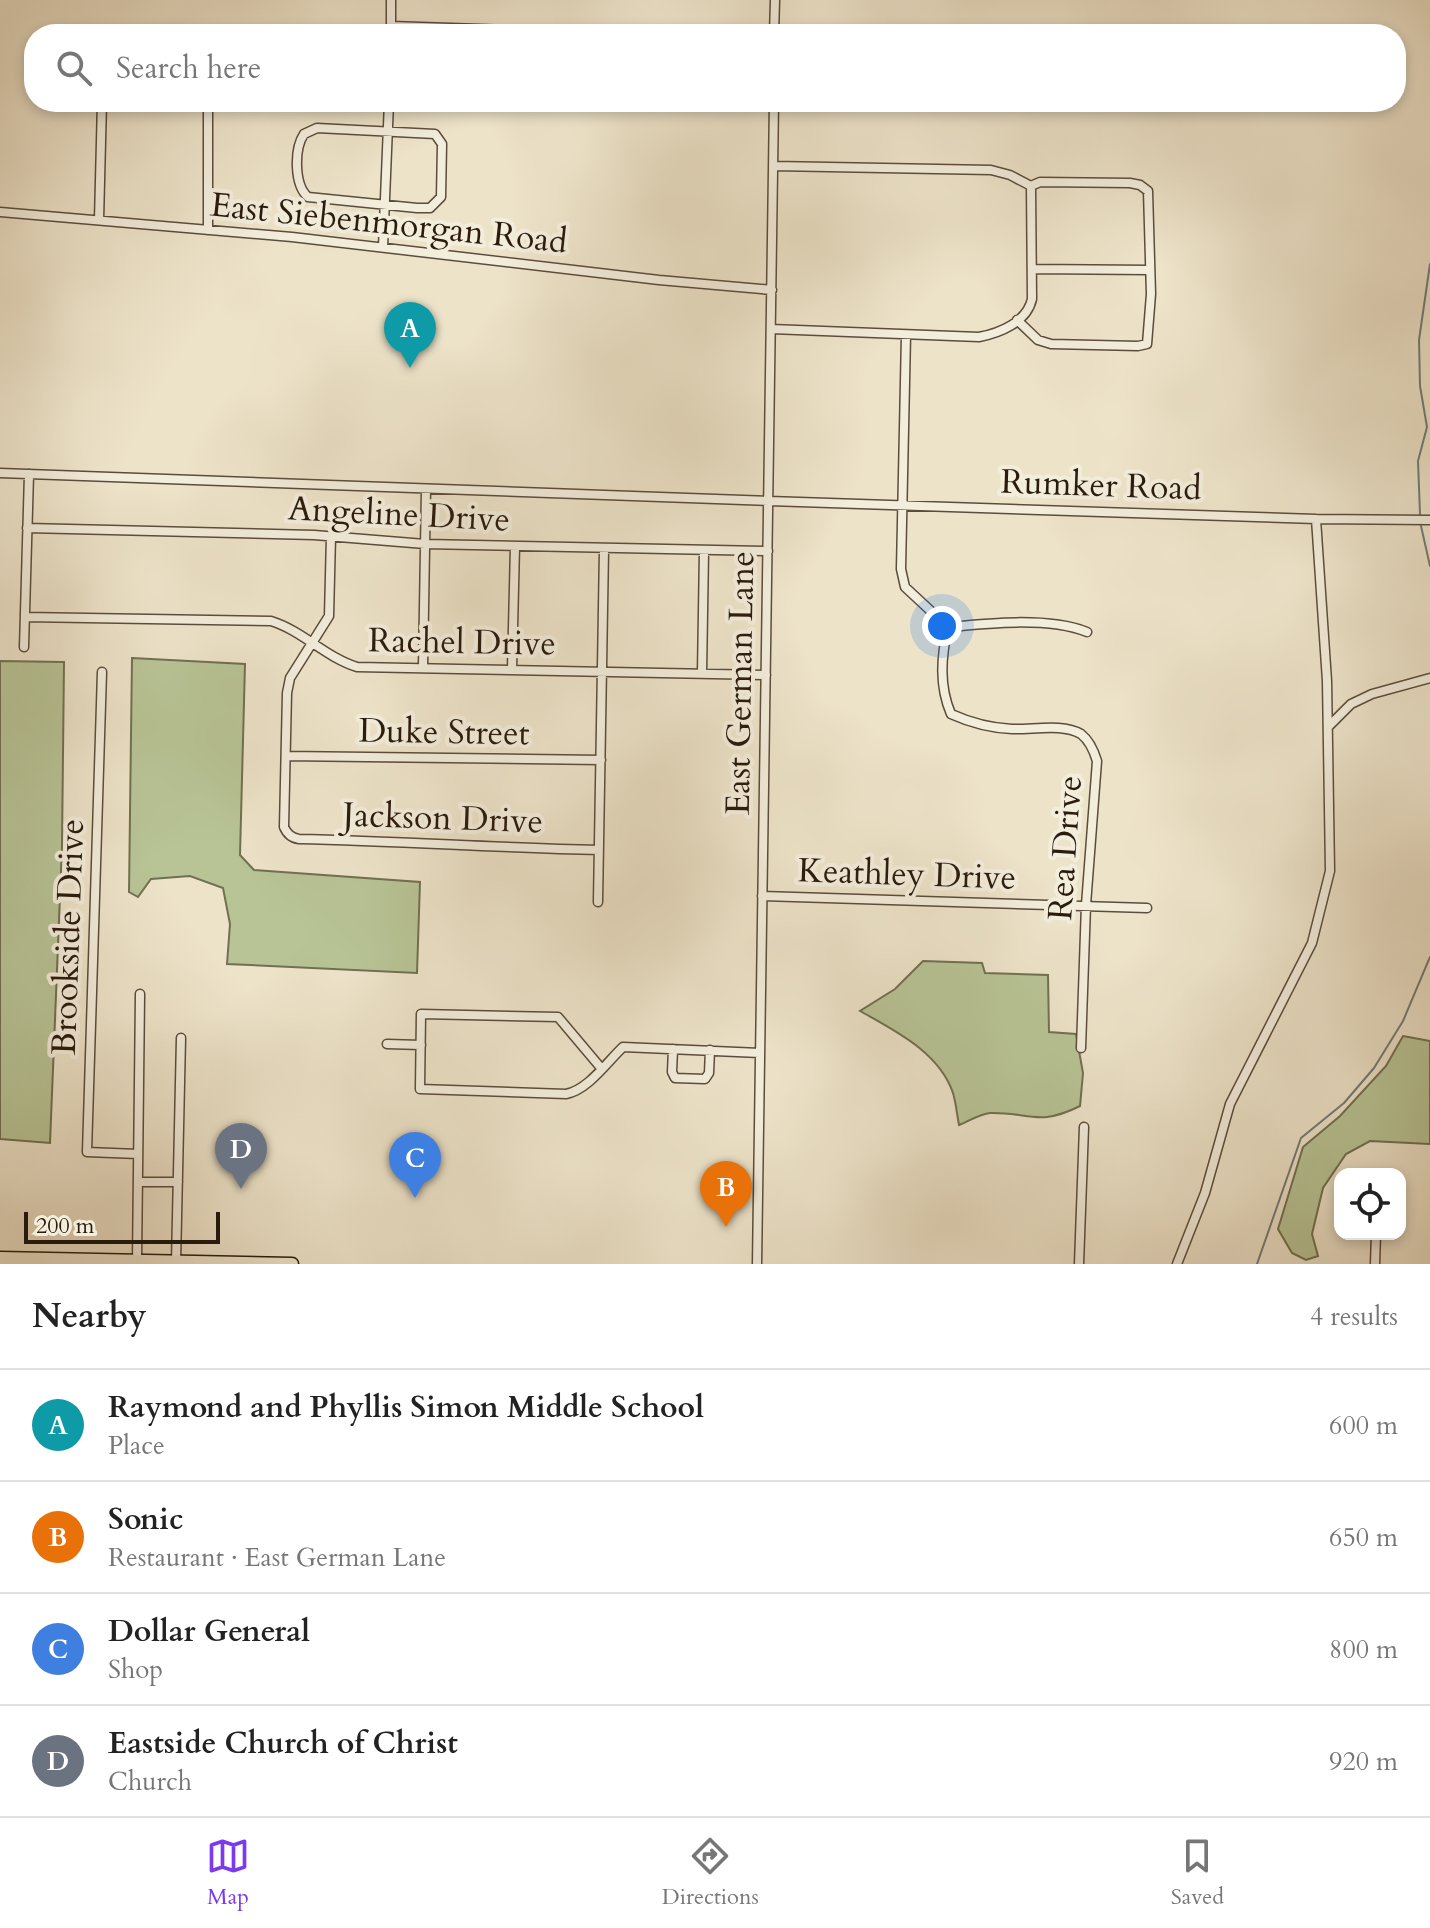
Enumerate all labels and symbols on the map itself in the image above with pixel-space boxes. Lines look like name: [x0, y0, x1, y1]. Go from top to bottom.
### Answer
street label: East Siebenmorgan Road: [208, 181, 570, 265]
pin: A: [384, 302, 436, 368]
street label: Rumker Road: [1000, 459, 1202, 511]
street label: Angeline Drive: [287, 485, 511, 543]
street label: East German Lane: [715, 551, 765, 815]
your location: [922, 606, 962, 646]
street label: Rachel Drive: [368, 617, 556, 667]
street label: Duke Street: [358, 708, 530, 756]
street label: Rea Drive: [1037, 774, 1093, 922]
street label: Jackson Drive: [337, 791, 544, 844]
street label: Brookside Drive: [41, 818, 95, 1056]
street label: Keathley Drive: [797, 847, 1017, 901]
pin: D: [215, 1123, 267, 1189]
pin: C: [389, 1132, 441, 1198]
pin: B: [700, 1161, 752, 1227]
scale bar: [24, 1208, 220, 1244]

